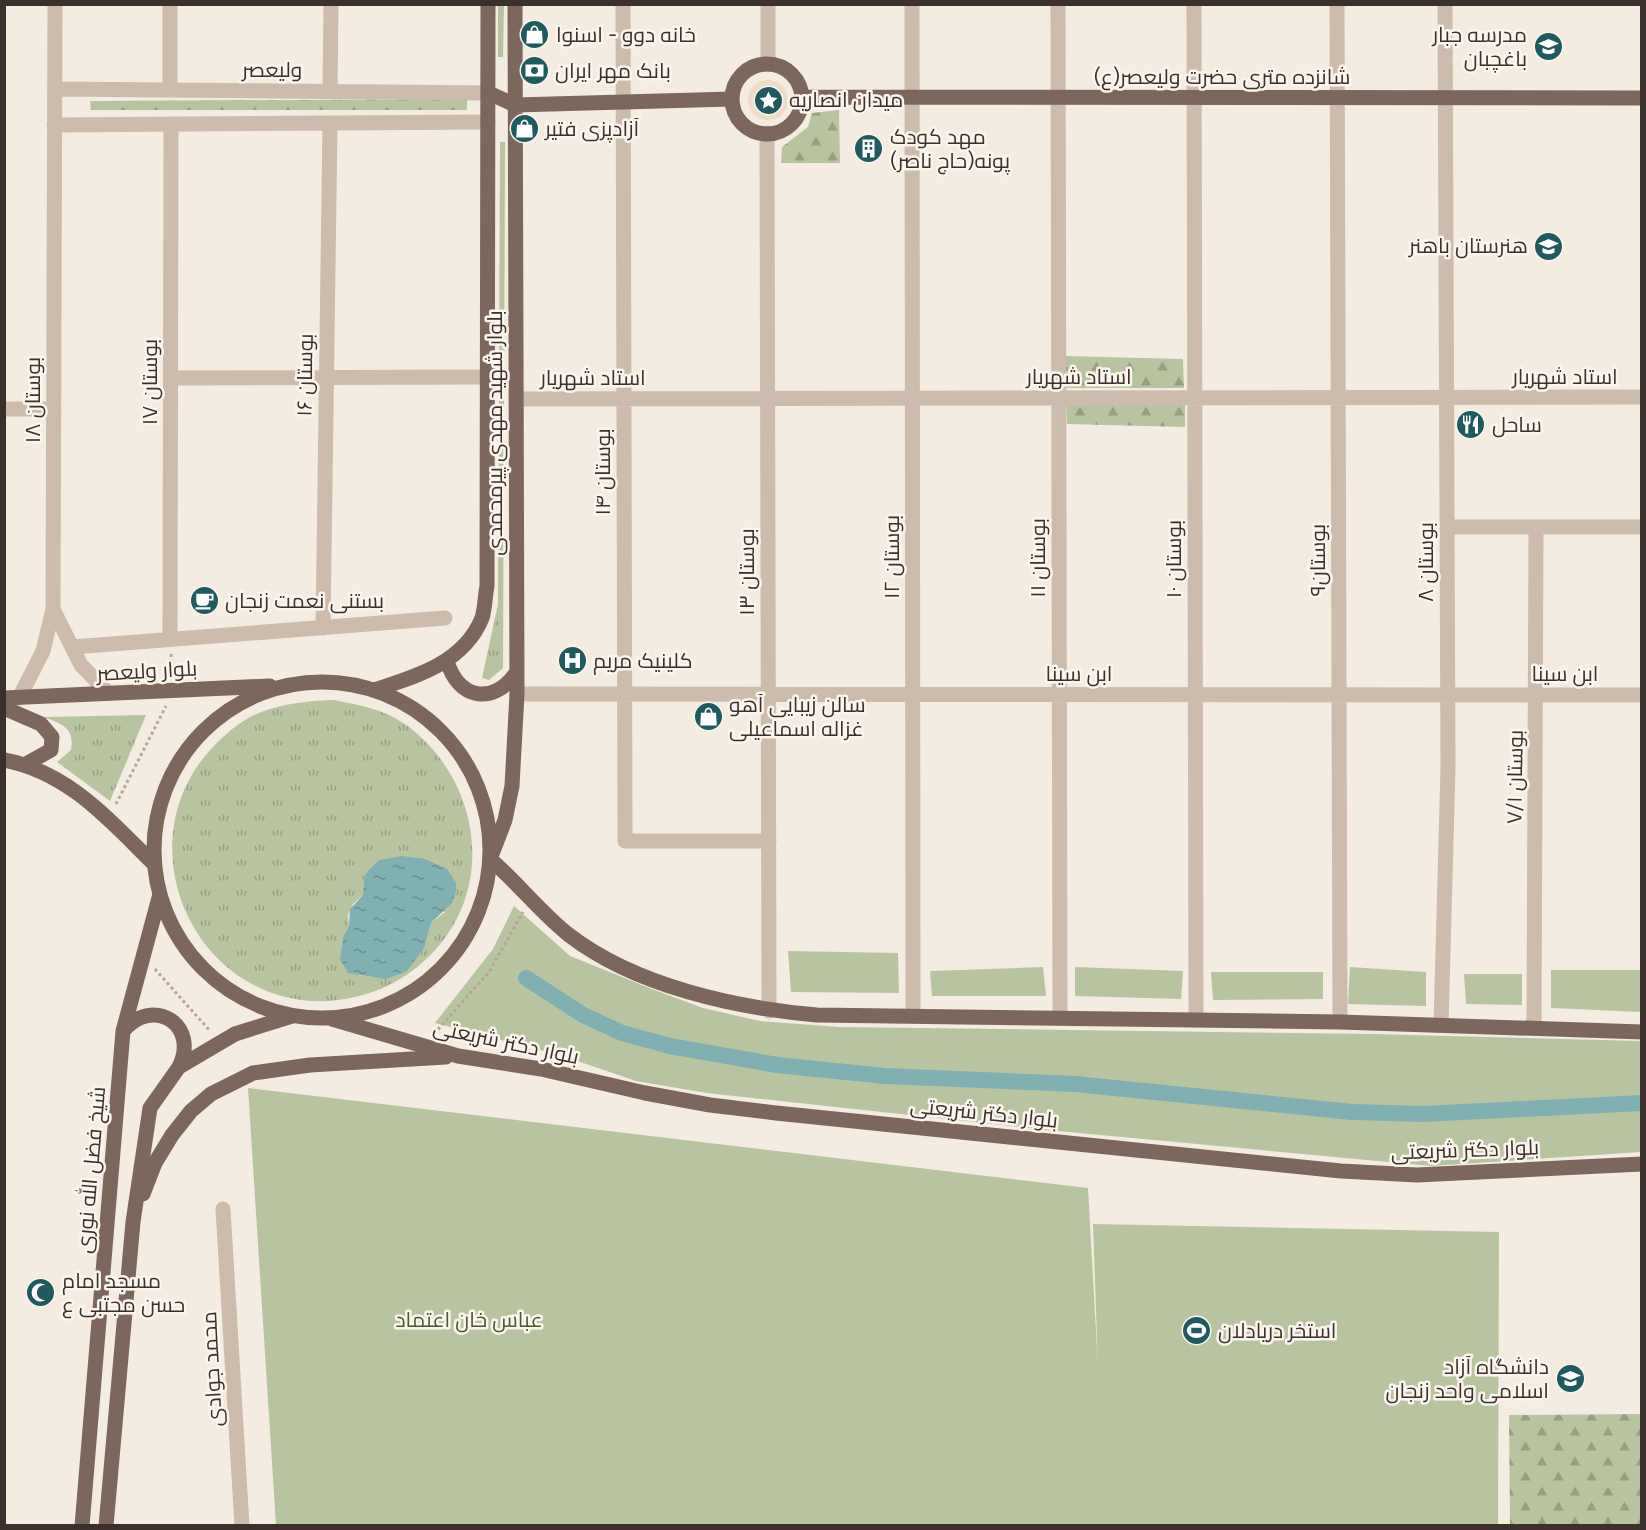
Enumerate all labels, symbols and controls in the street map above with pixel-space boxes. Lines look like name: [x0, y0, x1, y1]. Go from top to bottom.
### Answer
shop icon: خانه دوو - اسنوا: [519, 19, 551, 51]
place label: خانه دوو - اسنوا: [556, 22, 696, 47]
place label: مدرسه جبار باغچبان: [1432, 22, 1527, 73]
school or university icon: مدرسه جبار باغچبان: [1532, 31, 1564, 63]
bank icon: بانک مهر ایران: [518, 55, 550, 87]
street label: ولیعصر: [241, 57, 302, 82]
place label: بانک مهر ایران: [555, 58, 671, 84]
street label: شانزده متری حضرت ولیعصر(ع): [1094, 64, 1350, 91]
place icon: میدان انصاریه: [752, 84, 784, 116]
place label: میدان انصاریه: [789, 87, 903, 113]
shop icon: آزادپزی فتیر: [508, 113, 540, 145]
place label: آزادپزی فتیر: [544, 116, 640, 143]
place label: مهد کودک پونه(حاج ناصر): [890, 124, 1010, 175]
building icon: مهد کودک پونه(حاج ناصر): [853, 133, 885, 165]
school or university icon: هنرستان باهنر: [1533, 230, 1565, 262]
place label: هنرستان باهنر: [1408, 233, 1528, 259]
street label: بلوار شهید مهدی پیرمحمدی: [482, 310, 509, 556]
street label: بوستان ۱۶: [291, 333, 319, 417]
street label: بوستان ۱۷: [137, 339, 163, 425]
street label: بوستان ۱۸: [20, 357, 46, 443]
street label: استاد شهریار: [1025, 364, 1132, 390]
street label: استاد شهریار: [1511, 364, 1618, 390]
street label: استاد شهریار: [539, 365, 646, 391]
restaurant icon: ساحل: [1455, 409, 1487, 441]
place label: ساحل: [1492, 412, 1542, 438]
street label: بوستان ۱۴: [590, 428, 616, 516]
street label: بوستان ۱۲: [879, 515, 905, 599]
street label: بوستان ۱۱: [1025, 518, 1051, 598]
street label: بوستان ۱۰: [1161, 520, 1187, 598]
street label: بوستان ۸: [1413, 522, 1439, 602]
street label: بوستان۹: [1305, 524, 1331, 596]
street label: بوستان ۱۳: [734, 528, 760, 616]
cafe icon: بستنی نعمت زنجان: [188, 585, 220, 617]
place label: بستنی نعمت زنجان: [225, 588, 384, 614]
hospital icon: کلینیک مریم: [556, 645, 588, 677]
place label: کلینیک مریم: [593, 648, 693, 675]
street label: بلوار ولیعصر: [95, 655, 198, 686]
street label: ابن سینا: [1045, 661, 1113, 687]
street label: ابن سینا: [1531, 661, 1599, 687]
place label: سالن زیبایی آهو غزاله اسماعیلی: [729, 692, 866, 742]
shop icon: سالن زیبایی آهو غزاله اسماعیلی: [692, 701, 724, 733]
street label: بوستان ۷/۱: [1501, 730, 1529, 824]
street label: بلوار دکتر شریعتی: [431, 1014, 581, 1070]
street label: شیخ فضل الله نوری: [70, 1085, 112, 1255]
street label: بلوار دکتر شریعتی: [909, 1092, 1059, 1134]
street label: بلوار دکتر شریعتی: [1390, 1134, 1540, 1166]
place label: مسجد امام حسن مجتبی ع: [62, 1268, 185, 1319]
mosque icon: مسجد امام حسن مجتبی ع: [25, 1277, 57, 1309]
park label: عباس خان اعتماد: [395, 1307, 543, 1333]
street label: محمد جوادی: [196, 1311, 228, 1427]
sports icon: استخر دریادلان: [1181, 1315, 1213, 1347]
place label: استخر دریادلان: [1218, 1318, 1336, 1344]
place label: دانشگاه آزاد اسلامی واحد زنجان: [1386, 1354, 1549, 1404]
school or university icon: دانشگاه آزاد اسلامی واحد زنجان: [1554, 1363, 1586, 1395]

